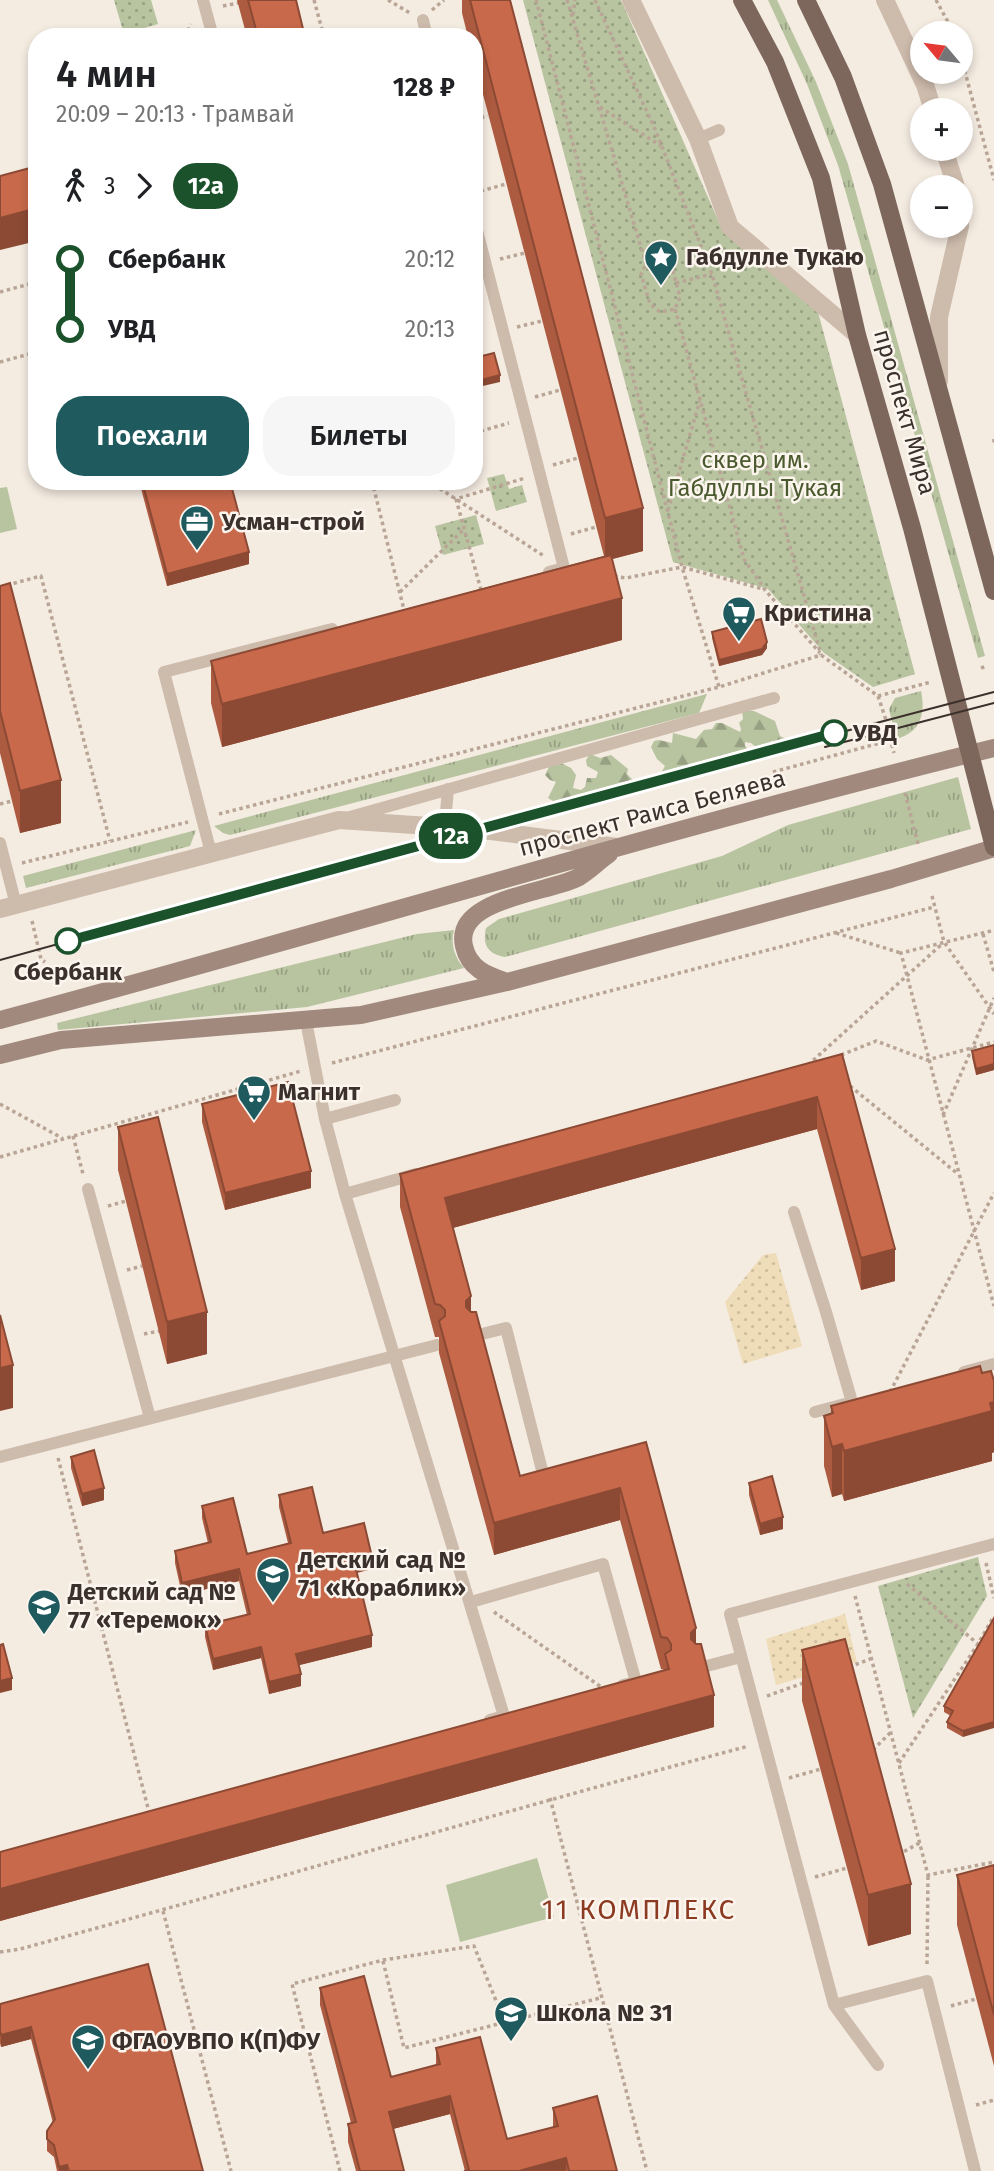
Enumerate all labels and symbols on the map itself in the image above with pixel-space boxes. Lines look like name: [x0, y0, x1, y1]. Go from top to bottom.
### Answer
north arrow: [910, 21, 973, 84]
place icon: Габдулле Тукаю: [642, 238, 680, 287]
place label: Габдулле Тукаю: [686, 243, 864, 271]
street label: проспект Мира: [868, 326, 942, 498]
park label: сквер им. Габдуллы Тукая: [668, 446, 842, 502]
office icon: Усман-строй: [178, 503, 216, 552]
place label: Усман-строй: [221, 508, 365, 536]
supermarket icon: Кристина: [720, 594, 758, 643]
place label: Кристина: [764, 599, 872, 627]
place label: УВД: [852, 719, 897, 747]
marker: УВД: [821, 720, 847, 746]
street label: проспект Раиса Беляева: [516, 764, 788, 862]
line badge: 12а: [411, 813, 491, 859]
marker: Сбербанк: [55, 928, 81, 954]
place label: Сбербанк: [14, 958, 123, 986]
supermarket icon: Магнит: [235, 1073, 273, 1122]
place label: Магнит: [278, 1078, 361, 1106]
place label: Детский сад № 71 «Кораблик»: [297, 1546, 466, 1602]
school or university icon: Детский сад № 71 «Кораблик»: [254, 1555, 292, 1604]
place label: Детский сад № 77 «Теремок»: [67, 1578, 236, 1634]
school or university icon: Детский сад № 77 «Теремок»: [25, 1587, 63, 1636]
district label: 11 КОМПЛЕКС: [542, 1893, 736, 1926]
school or university icon: Школа № 31: [492, 1994, 530, 2043]
place label: Школа № 31: [536, 1999, 673, 2027]
school or university icon: ФГАОУВПО К(П)ФУ: [69, 2022, 107, 2071]
place label: ФГАОУВПО К(П)ФУ: [112, 2027, 321, 2055]

